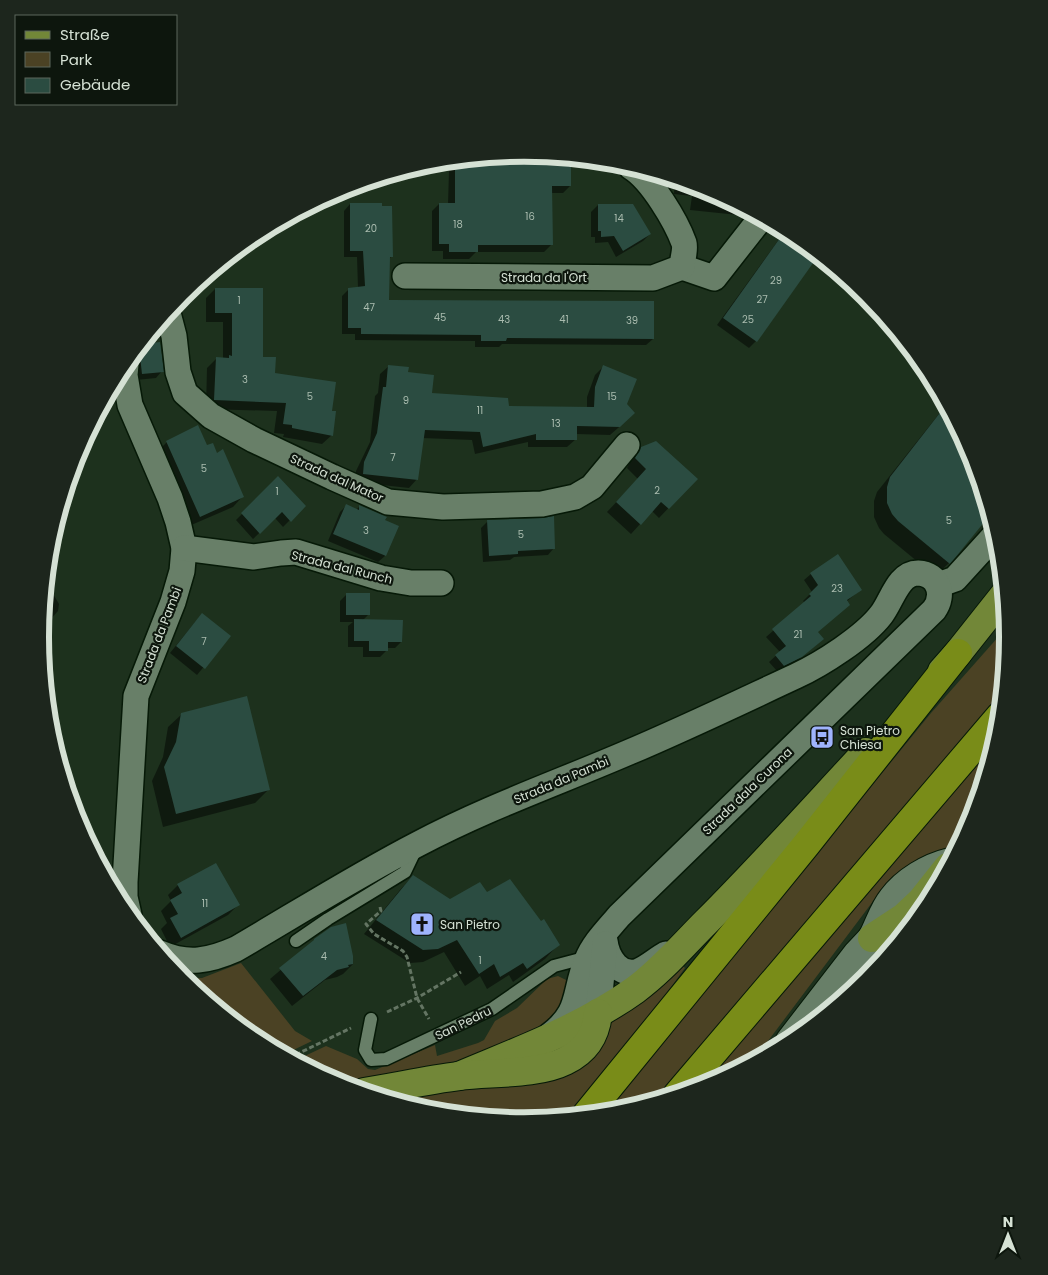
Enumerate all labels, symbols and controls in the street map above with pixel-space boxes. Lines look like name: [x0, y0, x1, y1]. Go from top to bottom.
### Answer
legend: [15, 15, 178, 105]
text: Straße: [60, 24, 110, 45]
text: Park: [60, 49, 92, 70]
text: Gebäude: [60, 74, 130, 95]
house number: 16: [525, 209, 535, 224]
house number: 14: [614, 211, 624, 226]
house number: 18: [453, 217, 463, 232]
house number: 20: [365, 221, 377, 236]
street label: Strada da l'Ort: [501, 269, 587, 286]
house number: 29: [770, 273, 782, 288]
house number: 27: [756, 292, 768, 307]
house number: 1: [237, 293, 241, 308]
house number: 47: [363, 300, 375, 315]
house number: 45: [434, 310, 446, 325]
house number: 43: [498, 312, 510, 327]
house number: 41: [559, 312, 569, 327]
house number: 25: [742, 312, 754, 327]
house number: 39: [626, 313, 638, 328]
house number: 3: [242, 372, 248, 387]
house number: 5: [307, 389, 313, 404]
house number: 15: [607, 389, 617, 404]
house number: 9: [403, 393, 409, 408]
house number: 11: [477, 403, 483, 418]
house number: 13: [551, 416, 561, 431]
street label: Strada dal Mator: [288, 450, 387, 506]
house number: 7: [390, 450, 396, 465]
house number: 5: [201, 461, 207, 476]
house number: 2: [654, 483, 660, 498]
house number: 1: [275, 484, 279, 499]
house number: 5: [946, 513, 952, 528]
house number: 3: [363, 523, 369, 538]
house number: 5: [518, 527, 524, 542]
street label: Strada dal Runch: [290, 546, 394, 588]
house number: 23: [831, 581, 843, 596]
street label: Strada da Pambi: [133, 585, 185, 685]
house number: 21: [794, 627, 802, 642]
house number: 7: [201, 634, 207, 649]
place label: San Pietro Chiesa: [840, 722, 900, 753]
bus stop icon: San Pietro Chiesa: [809, 724, 835, 750]
street label: Strada dala Curona: [698, 744, 796, 838]
street label: Strada da Pambi: [511, 752, 611, 808]
house number: 11: [202, 896, 208, 911]
church icon: San Pietro: [409, 911, 435, 937]
place label: San Pietro: [440, 916, 500, 933]
house number: 4: [321, 949, 327, 964]
house number: 1: [478, 953, 482, 968]
street label: San Pedru: [432, 1002, 494, 1044]
north arrow: [983, 1210, 1033, 1260]
text: N: [1003, 1212, 1013, 1232]

